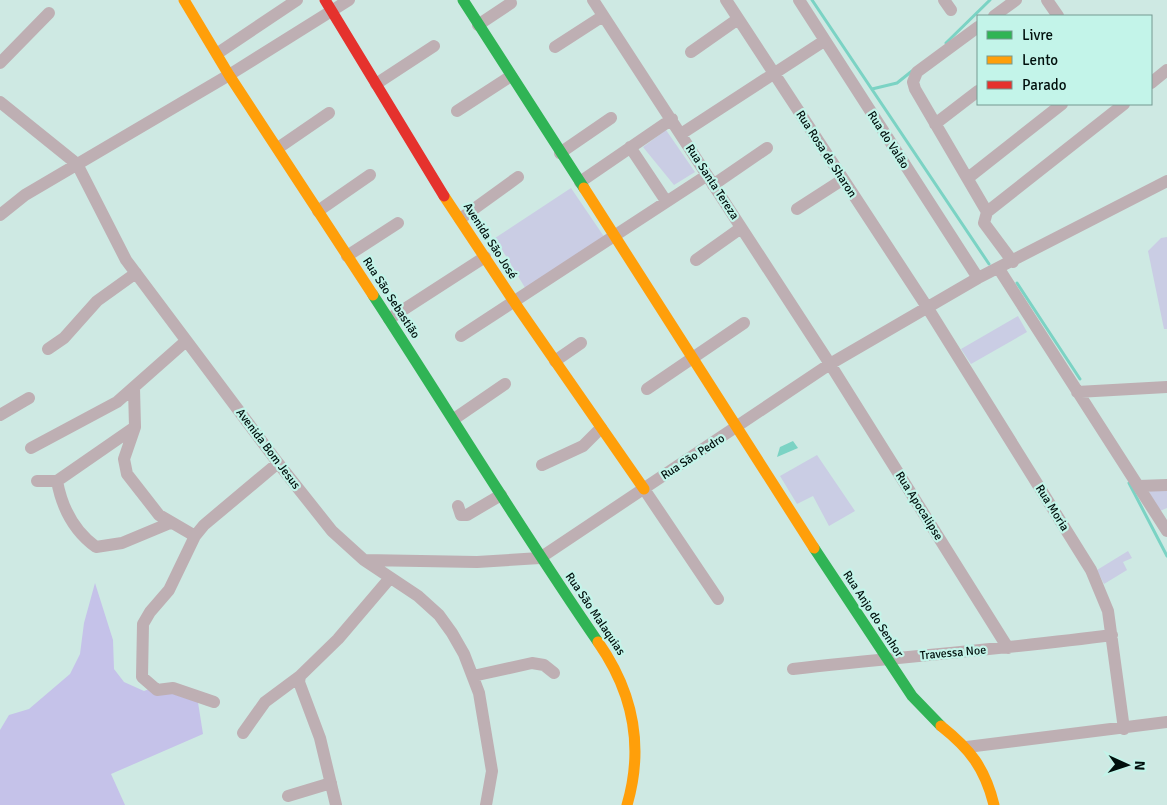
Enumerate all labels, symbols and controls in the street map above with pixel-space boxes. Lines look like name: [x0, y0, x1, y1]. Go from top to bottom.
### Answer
legend: [977, 15, 1152, 105]
text: Livre: [1022, 26, 1053, 44]
text: Lento: [1022, 51, 1058, 69]
text: Parado: [1022, 76, 1067, 94]
street label: Rua Rosa de Sharon: [792, 108, 860, 200]
street label: Rua do Valão: [864, 108, 912, 172]
street label: Rua Santa Tereza: [682, 141, 742, 223]
street label: Avenida São José: [460, 200, 520, 282]
street label: Rua São Sebastião: [359, 255, 423, 341]
street label: Avenida Bom Jesus: [233, 406, 303, 492]
street label: Rua São Pedro: [658, 431, 728, 483]
street label: Rua Apocalipse: [892, 469, 946, 543]
street label: Rua Moria: [1032, 482, 1072, 534]
street label: Rua Anjo do Senhor: [839, 568, 907, 660]
street label: Rua São Malaquias: [562, 570, 628, 658]
street label: Travessa Noe: [919, 643, 987, 663]
north arrow: [1102, 740, 1152, 790]
text: N: [1131, 760, 1148, 771]

